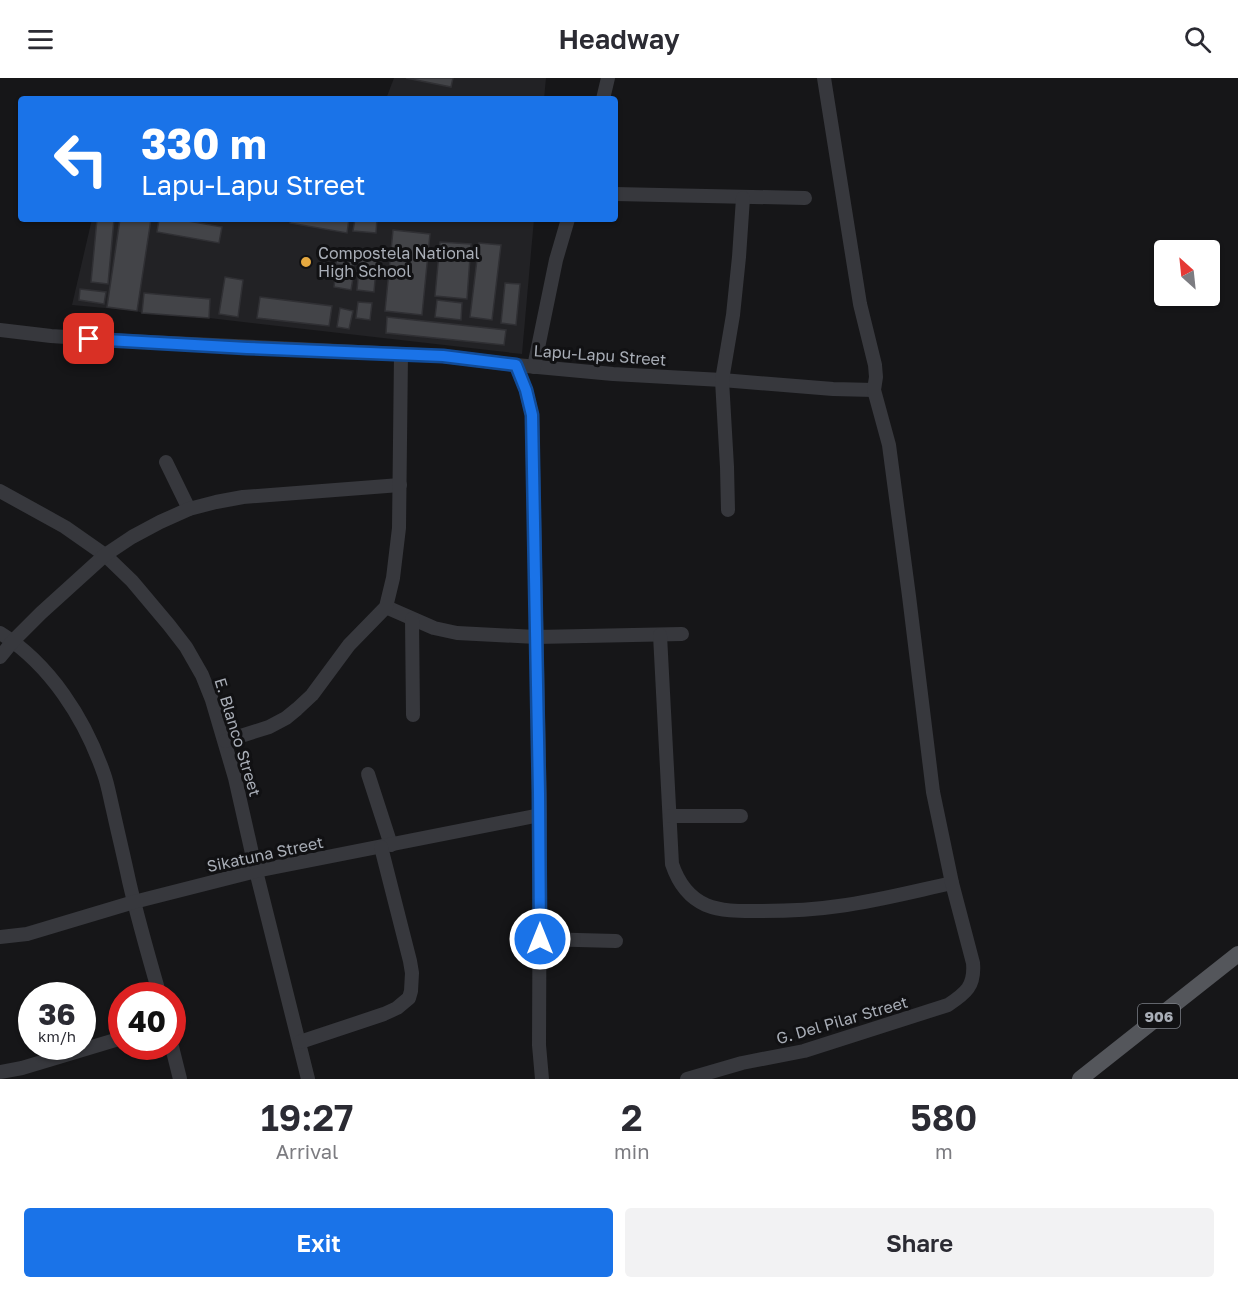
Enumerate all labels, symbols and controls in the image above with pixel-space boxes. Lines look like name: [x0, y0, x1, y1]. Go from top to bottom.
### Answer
icon: menu: [24, 23, 57, 56]
text: Headway: [558, 23, 680, 55]
icon: search: [1181, 23, 1214, 56]
text: 330 m: [141, 118, 267, 168]
icon: left: [42, 120, 120, 198]
text: Lapu-Lapu Street: [141, 169, 366, 201]
north arrow: [1154, 240, 1220, 306]
map controls: [1154, 240, 1220, 306]
place label: Compostela National High School: [318, 243, 480, 281]
marker: Compostela National High School: [299, 255, 313, 269]
pin: [63, 313, 114, 364]
icon: arrive: [72, 322, 105, 355]
street label: Lapu-Lapu Street: [533, 340, 667, 370]
street label: E. Blanco Street: [210, 675, 266, 799]
street label: Sikatuna Street: [205, 832, 325, 876]
position arrow: [508, 907, 572, 971]
speed limit sign: 40: [108, 982, 186, 1060]
street label: G. Del Pilar Street: [774, 992, 910, 1048]
text: 36: [38, 996, 76, 1032]
road number: 906: [1138, 1004, 1180, 1028]
text: km/h: [38, 1027, 76, 1045]
text: 19:27: [261, 1096, 353, 1139]
text: 2: [621, 1096, 643, 1139]
text: 580: [910, 1096, 977, 1139]
text: Arrival: [276, 1139, 338, 1163]
text: min: [614, 1139, 649, 1163]
text: m: [935, 1139, 953, 1163]
button: Exit: [24, 1208, 613, 1277]
button: Share: [625, 1208, 1214, 1277]

